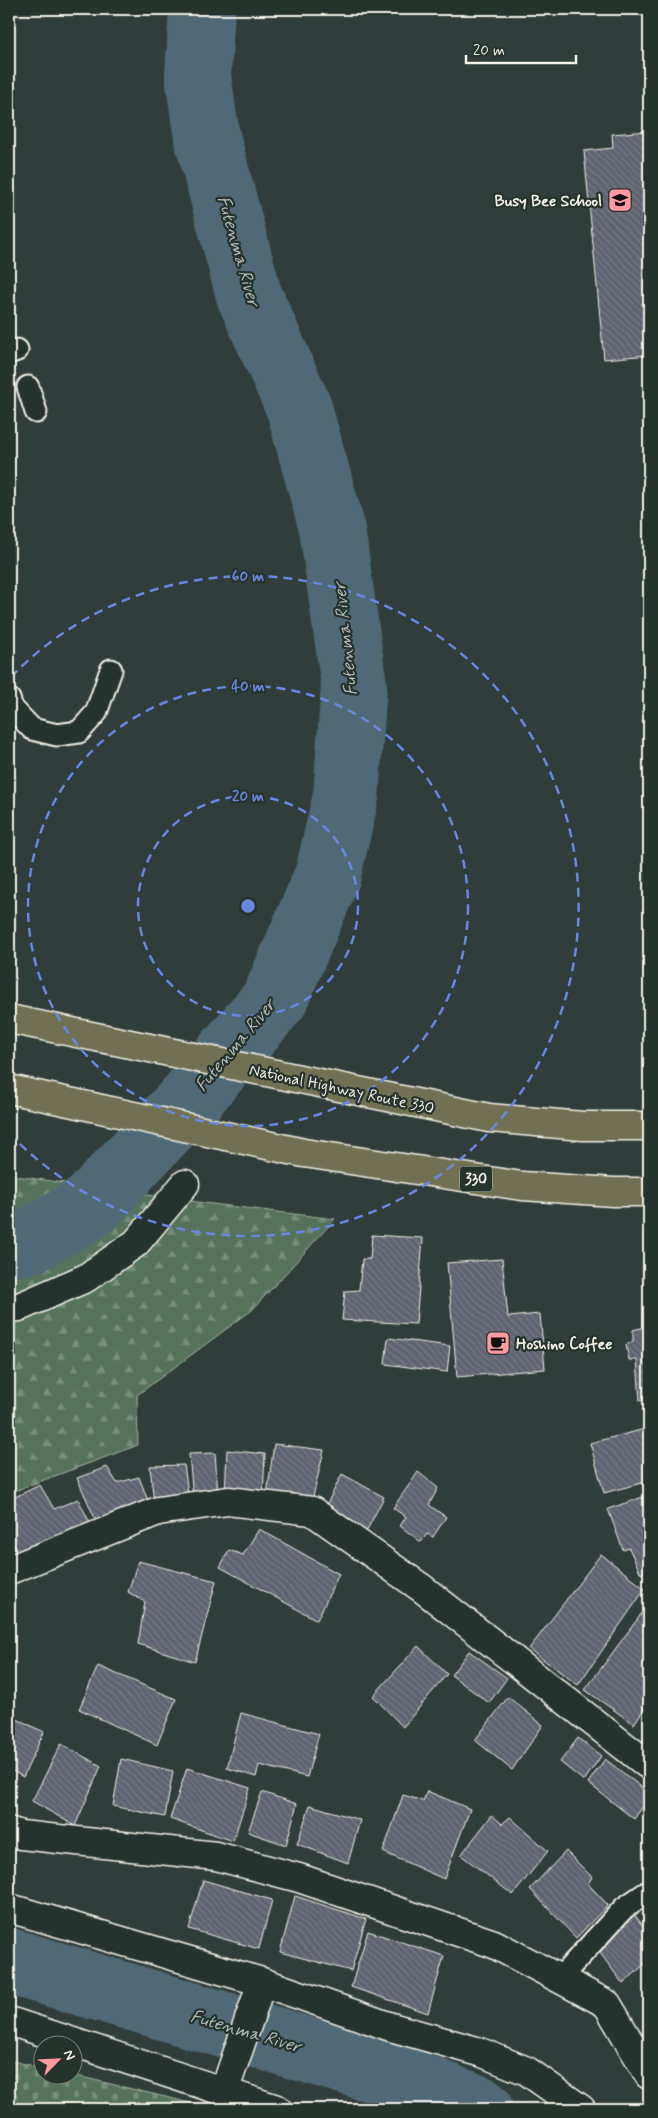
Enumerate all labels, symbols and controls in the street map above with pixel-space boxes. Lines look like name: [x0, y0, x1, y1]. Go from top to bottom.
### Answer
scale bar: [466, 32, 576, 64]
text: 20 m: [473, 41, 505, 61]
school or university icon: Busy Bee School: [607, 187, 633, 213]
place label: Busy Bee School: [495, 191, 602, 212]
water label: Futenma River: [211, 193, 266, 312]
text: 60 m: [232, 567, 264, 587]
water label: Futenma River: [328, 579, 364, 697]
text: 40 m: [231, 677, 265, 697]
text: 20 m: [232, 787, 264, 807]
centre of rings: [239, 897, 257, 915]
water label: Futenma River: [190, 992, 283, 1097]
street label: National Highway Route 330: [247, 1060, 436, 1119]
road number: 330: [460, 1166, 492, 1192]
cafe icon: Hoshino Coffee: [485, 1330, 511, 1356]
place label: Hoshino Coffee: [516, 1334, 613, 1355]
water label: Futenma River: [188, 2005, 306, 2060]
north arrow: [32, 2036, 82, 2086]
text: N: [59, 2047, 79, 2063]

